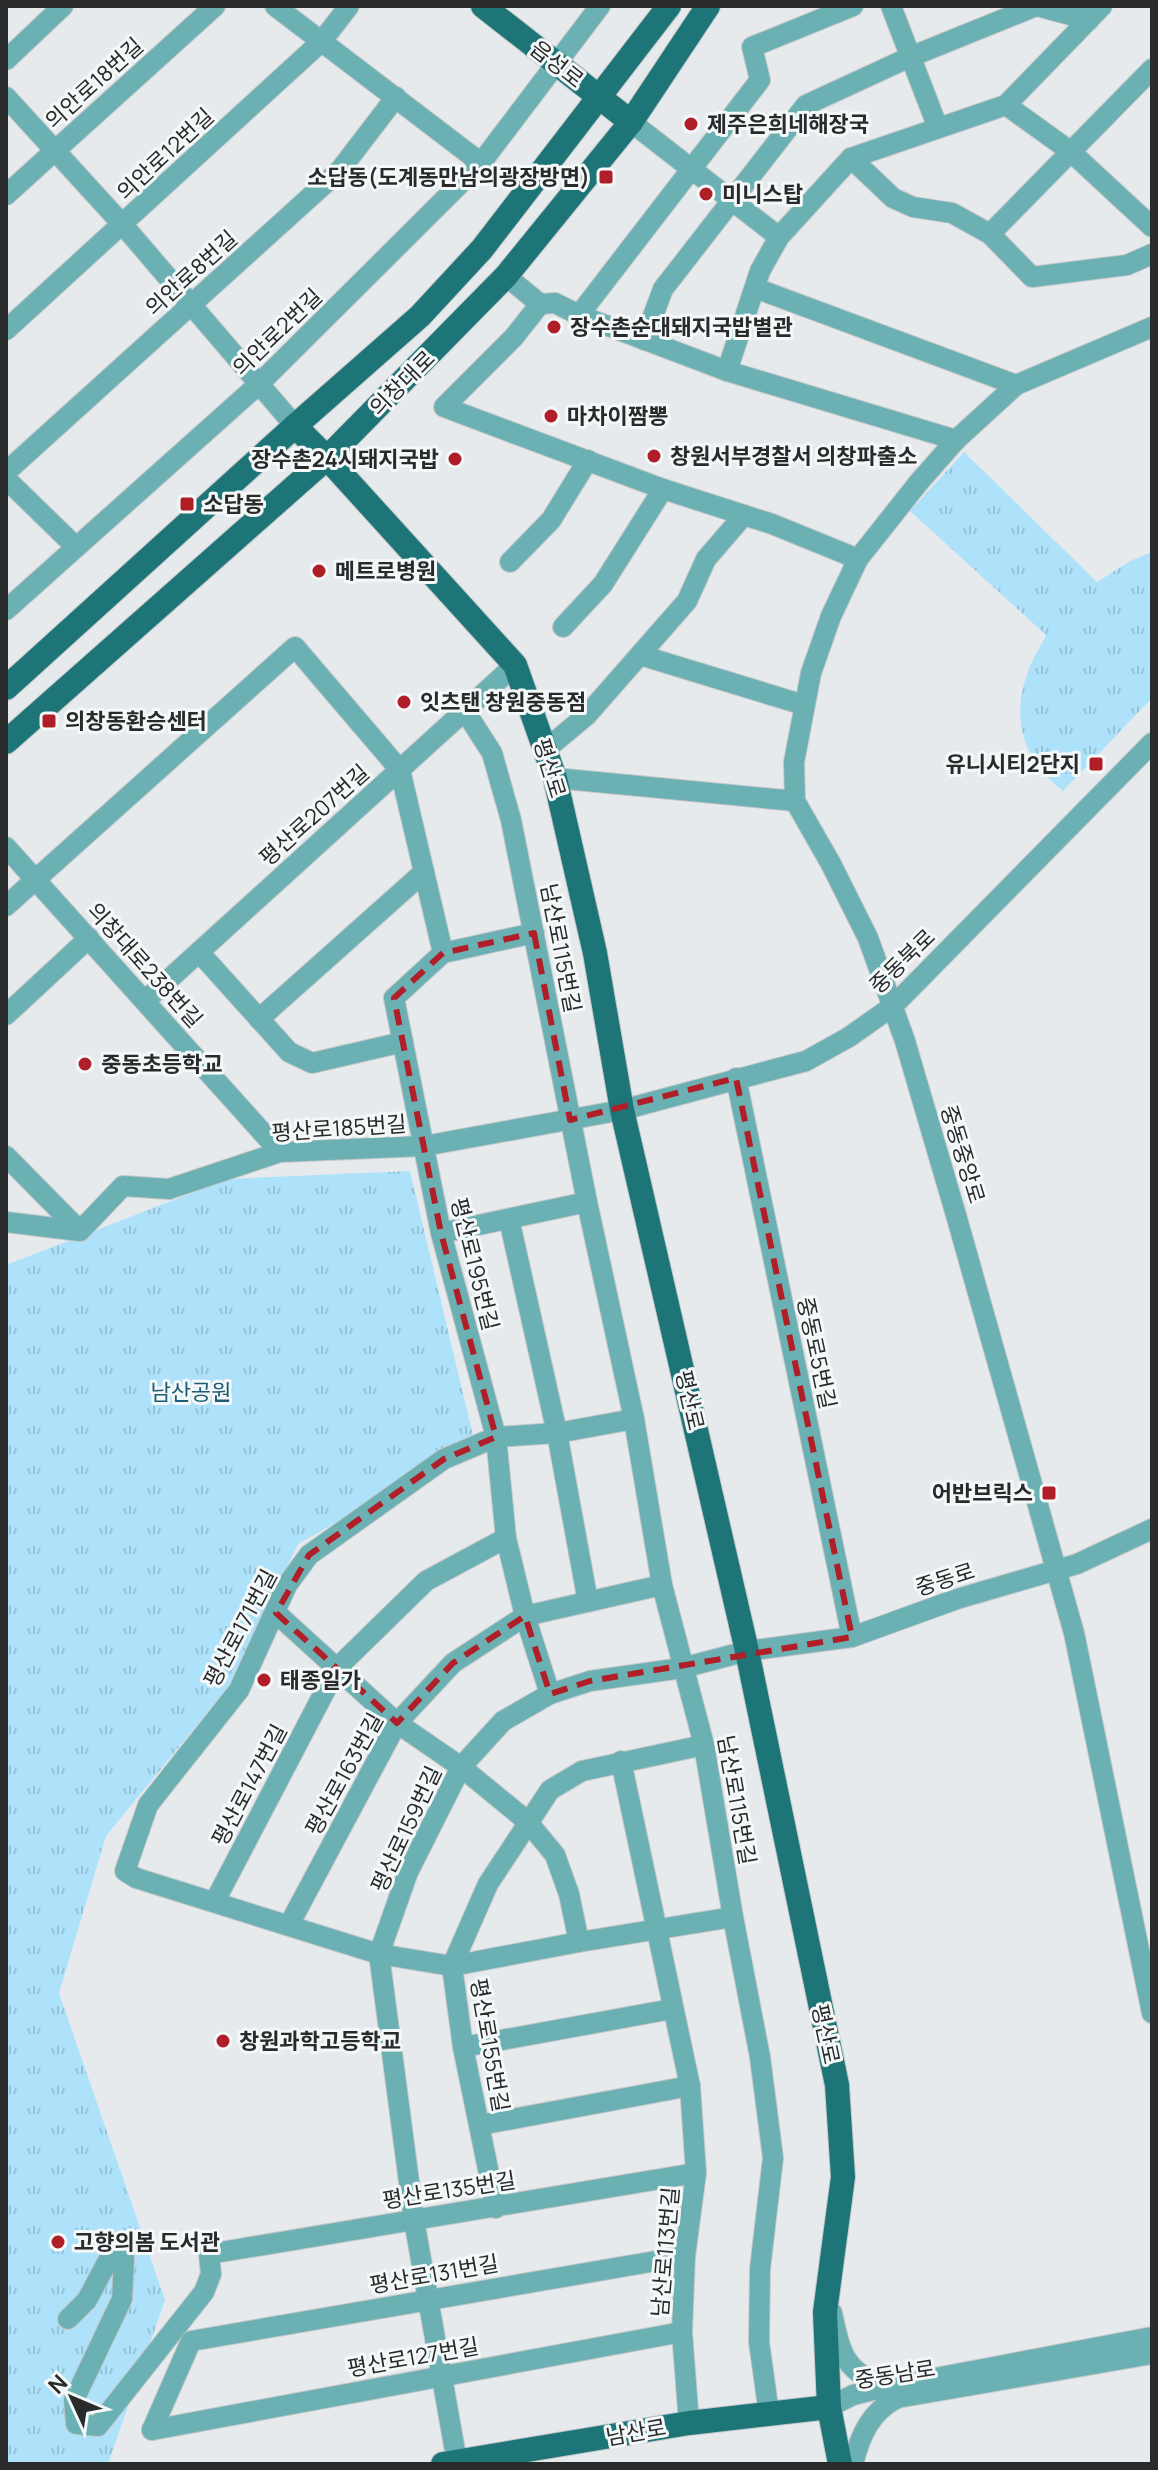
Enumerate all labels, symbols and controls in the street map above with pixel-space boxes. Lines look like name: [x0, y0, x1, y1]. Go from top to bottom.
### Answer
street label: 의안로18번길: [38, 31, 150, 135]
street label: 읍성로: [524, 33, 590, 95]
street label: 의안로12번길: [110, 101, 220, 207]
place label: 제주은희네해장국: [707, 109, 869, 139]
marker: 제주은희네해장국: [682, 115, 700, 133]
place label: 소답동(도계동만남의광장방면): [307, 162, 590, 192]
marker: 소답동(도계동만남의광장방면): [597, 168, 615, 186]
place label: 미니스탑: [722, 179, 803, 209]
marker: 미니스탑: [697, 185, 715, 203]
street label: 의안로8번길: [139, 224, 243, 322]
street label: 의안로2번길: [226, 282, 328, 382]
place label: 장수촌순대돼지국밥별관: [570, 312, 793, 342]
marker: 장수촌순대돼지국밥별관: [545, 318, 563, 336]
street label: 의창대로: [363, 344, 441, 422]
place label: 마차이짬뽕: [567, 401, 668, 431]
marker: 마차이짬뽕: [542, 407, 560, 425]
place label: 창원서부경찰서 의창파출소: [670, 441, 917, 471]
place label: 장수촌24시돼지국밥: [251, 444, 439, 474]
marker: 창원서부경찰서 의창파출소: [645, 447, 663, 465]
marker: 장수촌24시돼지국밥: [446, 450, 464, 468]
place label: 소답동: [203, 489, 264, 519]
marker: 소답동: [178, 495, 196, 513]
place label: 메트로병원: [335, 556, 436, 586]
marker: 메트로병원: [310, 562, 328, 580]
place label: 잇츠탠 창원중동점: [420, 687, 586, 717]
marker: 잇츠탠 창원중동점: [395, 693, 413, 711]
place label: 의창동환승센터: [65, 706, 207, 736]
marker: 의창동환승센터: [40, 712, 58, 730]
street label: 평산로: [527, 735, 573, 801]
place label: 유니시티2단지: [945, 749, 1080, 779]
marker: 유니시티2단지: [1087, 755, 1105, 773]
street label: 평산로207번길: [253, 758, 375, 872]
street label: 남산로115번길: [534, 881, 588, 1015]
street label: 의창대로238번길: [81, 896, 209, 1034]
street label: 중동북로: [862, 922, 942, 1000]
place label: 중동초등학교: [101, 1049, 222, 1079]
marker: 중동초등학교: [76, 1055, 94, 1073]
street label: 중동중앙로: [934, 1101, 992, 1207]
street label: 평산로185번길: [270, 1108, 408, 1148]
street label: 평산로195번길: [444, 1194, 506, 1334]
street label: 중동로5번길: [790, 1294, 844, 1412]
street label: 평산로: [669, 1367, 711, 1433]
park label: 남산공원: [151, 1377, 231, 1407]
place label: 어반브릭스: [932, 1478, 1033, 1508]
marker: 어반브릭스: [1040, 1484, 1058, 1502]
street label: 중동로: [911, 1555, 979, 1603]
street label: 평산로171번길: [196, 1564, 284, 1692]
place label: 태종일가: [280, 1665, 361, 1695]
marker: 태종일가: [255, 1671, 273, 1689]
street label: 평산로163번길: [298, 1707, 390, 1841]
street label: 평산로147번길: [204, 1719, 294, 1851]
street label: 남산로115번길: [711, 1733, 763, 1867]
street label: 평산로159번길: [364, 1761, 448, 1897]
street label: 평산로155번길: [463, 1976, 517, 2114]
street label: 평산로: [805, 2001, 847, 2067]
place label: 창원과학고등학교: [239, 2026, 401, 2056]
marker: 창원과학고등학교: [214, 2032, 232, 2050]
street label: 평산로135번길: [380, 2165, 518, 2215]
street label: 남산로113번길: [644, 2186, 686, 2318]
place label: 고향의봄 도서관: [74, 2227, 220, 2257]
marker: 고향의봄 도서관: [49, 2233, 67, 2251]
street label: 평산로131번길: [367, 2248, 501, 2300]
street label: 평산로127번길: [345, 2331, 481, 2383]
street label: 중동남로: [853, 2353, 937, 2395]
north arrow: [32, 2358, 112, 2438]
text: N: [41, 2368, 74, 2400]
street label: 남산로: [603, 2412, 669, 2452]

